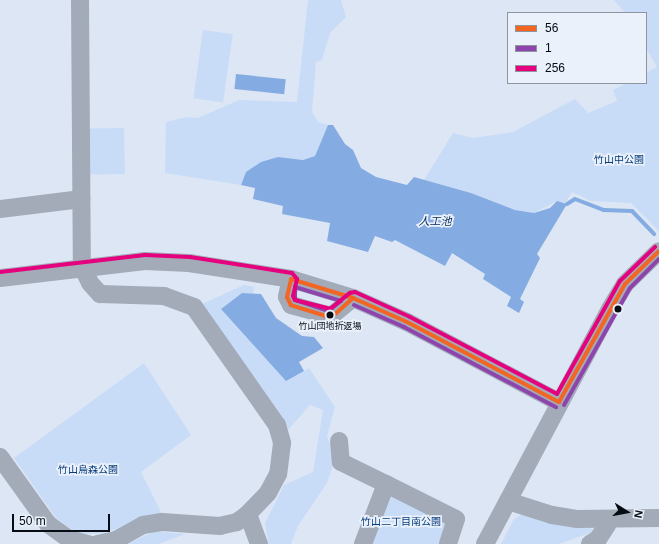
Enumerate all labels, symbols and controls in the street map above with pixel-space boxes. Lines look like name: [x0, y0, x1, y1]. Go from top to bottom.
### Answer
legend: [507, 12, 647, 84]
text: 56: [545, 21, 558, 35]
text: 1: [545, 41, 552, 55]
text: 256: [545, 61, 565, 75]
park label: 竹山中公園: [594, 154, 644, 166]
water label: 人工池: [419, 214, 451, 228]
unlabelled marker: [613, 304, 623, 314]
marker: 竹山団地折返場: [325, 310, 335, 320]
place label: 竹山団地折返場: [299, 321, 361, 331]
park label: 竹山烏森公園: [58, 464, 118, 476]
north arrow: [607, 492, 647, 532]
scale bar: [14, 506, 112, 532]
text: N: [632, 509, 645, 519]
text: 50 m: [19, 514, 46, 528]
park label: 竹山二丁目南公園: [361, 516, 441, 528]

